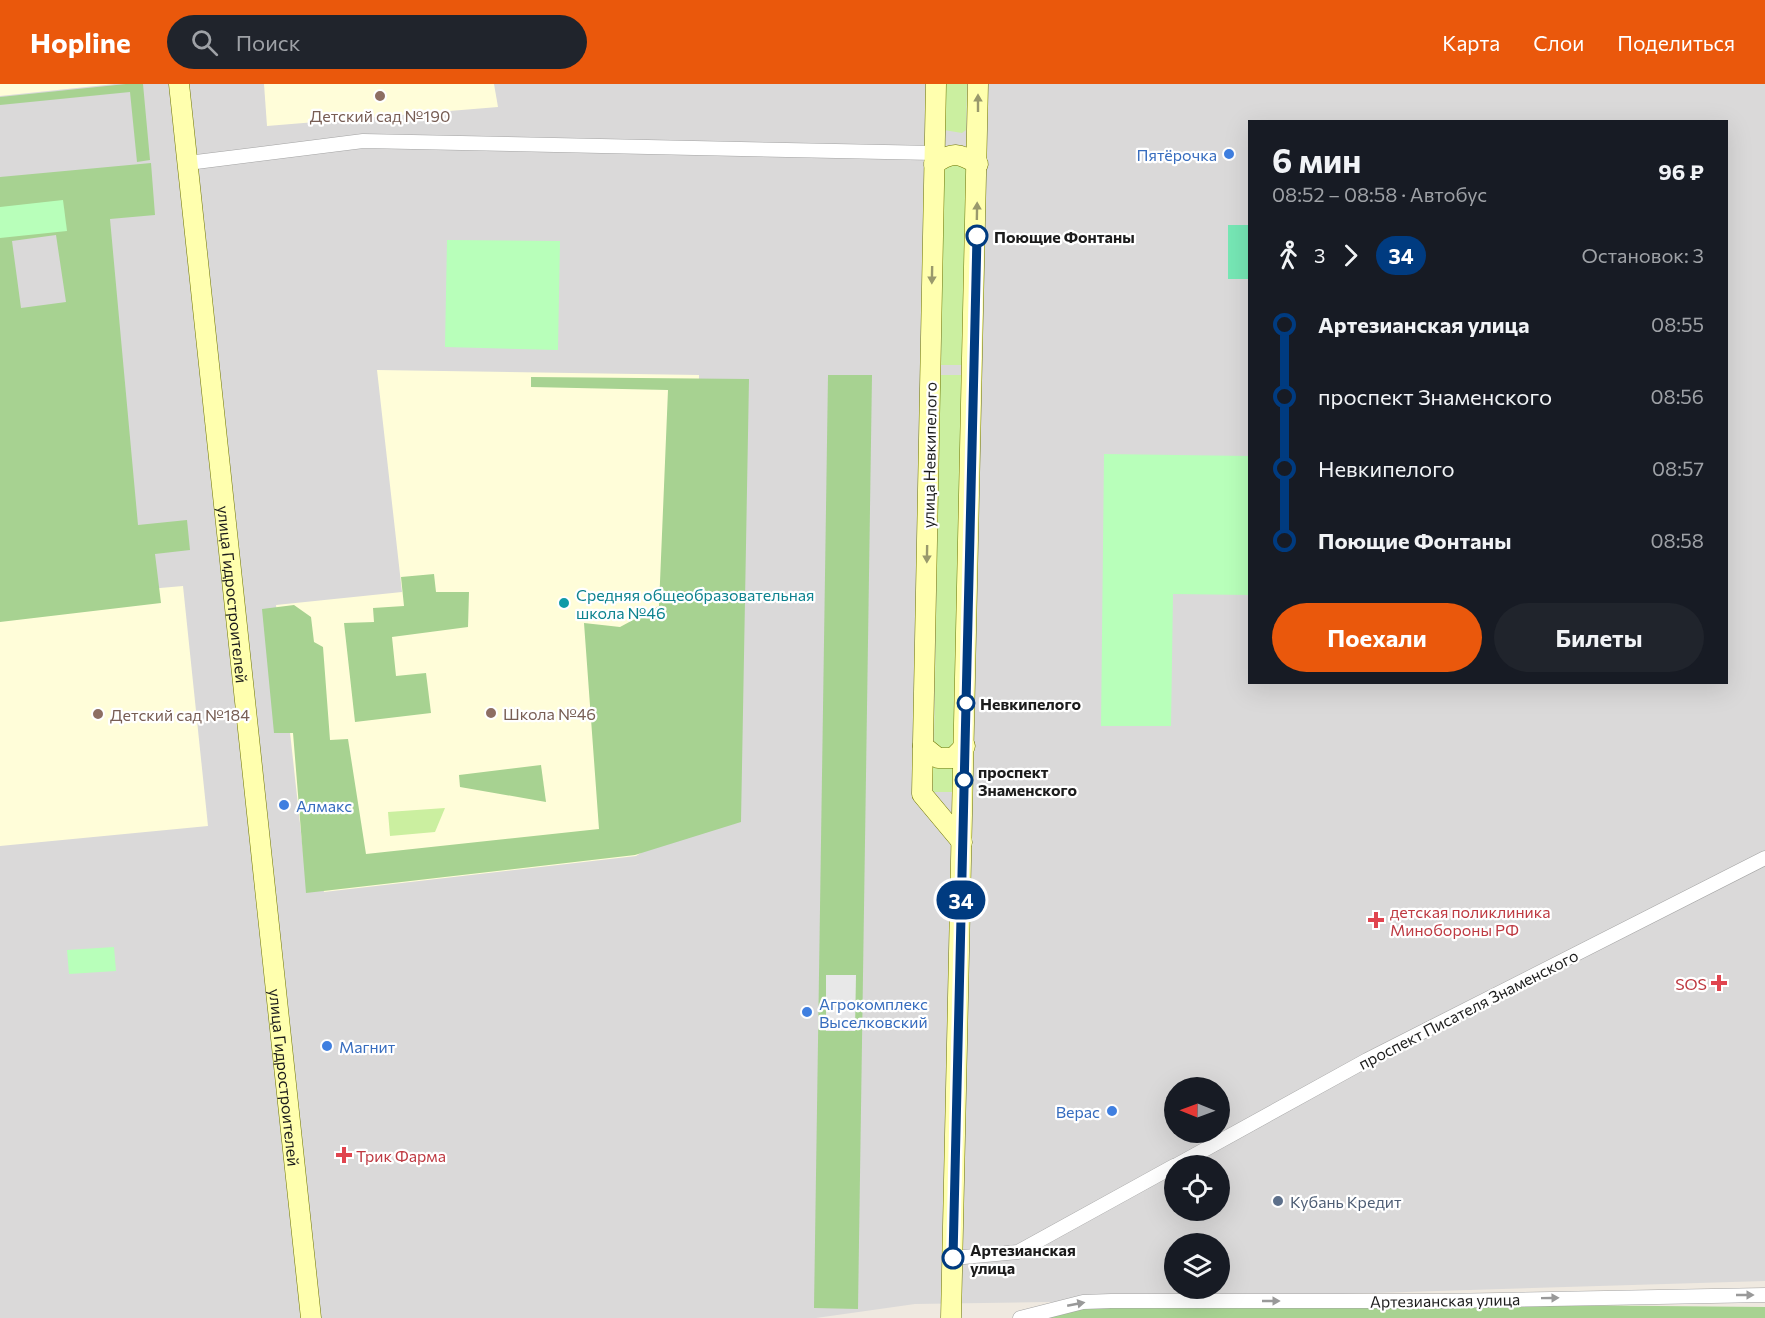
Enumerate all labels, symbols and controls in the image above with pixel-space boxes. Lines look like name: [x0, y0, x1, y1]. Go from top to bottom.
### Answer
search box: [167, 15, 587, 69]
text: Hopline: [30, 25, 131, 59]
icon: search: [188, 26, 221, 59]
text: Поиск: [236, 29, 301, 56]
text: Карта: [1442, 30, 1500, 55]
text: Слои: [1533, 30, 1584, 55]
text: Поделиться: [1617, 30, 1735, 55]
marker: Детский сад №190: [373, 89, 387, 103]
one-way arrow: [973, 93, 983, 112]
place label: Детский сад №190: [310, 106, 450, 125]
text: 6 мин: [1272, 139, 1361, 180]
place label: Пятёрочка: [1137, 145, 1217, 164]
marker: Пятёрочка: [1222, 147, 1236, 161]
text: 96 ₽: [1658, 158, 1704, 185]
text: 08:52 – 08:58 · Автобус: [1272, 182, 1487, 206]
one-way arrow: [972, 202, 982, 221]
marker: Поющие Фонтаны: [966, 225, 988, 247]
place label: Поющие Фонтаны: [994, 227, 1135, 246]
icon: walk: [1272, 239, 1305, 272]
icon: forward: [1334, 239, 1367, 272]
text: 3: [1314, 243, 1325, 267]
text: 34: [1388, 243, 1414, 268]
text: Остановок: 3: [1581, 243, 1704, 267]
one-way arrow: [927, 265, 937, 284]
text: Артезианская улица: [1318, 311, 1529, 338]
text: 08:55: [1651, 312, 1704, 336]
street label: улица Невкипелого: [918, 382, 940, 528]
text: проспект Знаменского: [1318, 383, 1552, 410]
text: 08:56: [1650, 384, 1704, 408]
text: Невкипелого: [1318, 455, 1455, 482]
text: 08:57: [1652, 456, 1704, 480]
street label: улица Гидростроителей: [215, 504, 252, 684]
text: Поющие Фонтаны: [1318, 527, 1511, 554]
text: 08:58: [1650, 528, 1704, 552]
one-way arrow: [922, 544, 931, 563]
place label: Средняя общеобразовательная школа №46: [576, 585, 814, 622]
marker: Средняя общеобразовательная школа №46: [557, 596, 571, 610]
button: Поехали: [1272, 603, 1482, 672]
button: Билеты: [1494, 603, 1704, 672]
marker: Невкипелого: [957, 694, 975, 712]
place label: Невкипелого: [980, 694, 1081, 713]
place label: Школа №46: [503, 704, 596, 723]
place label: Детский сад №184: [110, 705, 250, 724]
marker: Школа №46: [484, 706, 498, 720]
marker: Детский сад №184: [91, 707, 105, 721]
place label: проспект Знаменского: [978, 762, 1078, 799]
marker: проспект Знаменского: [955, 771, 973, 789]
place label: Алмакс: [296, 796, 352, 815]
marker: Алмакс: [277, 798, 291, 812]
line badge: 34: [934, 880, 988, 920]
text: 34: [948, 888, 974, 913]
place label: детская поликлиника Минобороны РФ: [1390, 902, 1551, 939]
marker: детская поликлиника Минобороны РФ: [1367, 911, 1385, 929]
street label: проспект Писателя Знаменского: [1355, 945, 1581, 1073]
place label: SOS: [1675, 974, 1707, 993]
marker: SOS: [1712, 976, 1726, 990]
street label: улица Гидростроителей: [266, 988, 304, 1167]
place label: Агрокомплекс Выселковский: [819, 994, 928, 1031]
marker: Агрокомплекс Выселковский: [800, 1005, 814, 1019]
place label: Магнит: [339, 1037, 396, 1056]
marker: Магнит: [320, 1039, 334, 1053]
north arrow: [1164, 1077, 1230, 1143]
map controls: [1164, 1077, 1230, 1299]
place label: Верас: [1056, 1102, 1100, 1121]
marker: Верас: [1105, 1104, 1119, 1118]
place label: Трик Фарма: [356, 1146, 446, 1165]
marker: Трик Фарма: [337, 1148, 351, 1162]
button: locate: [1164, 1155, 1230, 1221]
place label: Кубань Кредит: [1290, 1192, 1402, 1211]
marker: Кубань Кредит: [1271, 1194, 1285, 1208]
button: layers: [1164, 1233, 1230, 1299]
place label: Артезианская улица: [970, 1240, 1076, 1277]
marker: Артезианская улица: [942, 1247, 964, 1269]
street label: Артезианская улица: [1370, 1289, 1520, 1311]
one-way arrow: [1736, 1290, 1755, 1300]
one-way arrow: [1541, 1294, 1560, 1303]
one-way arrow: [1262, 1296, 1281, 1305]
one-way arrow: [1067, 1299, 1086, 1308]

